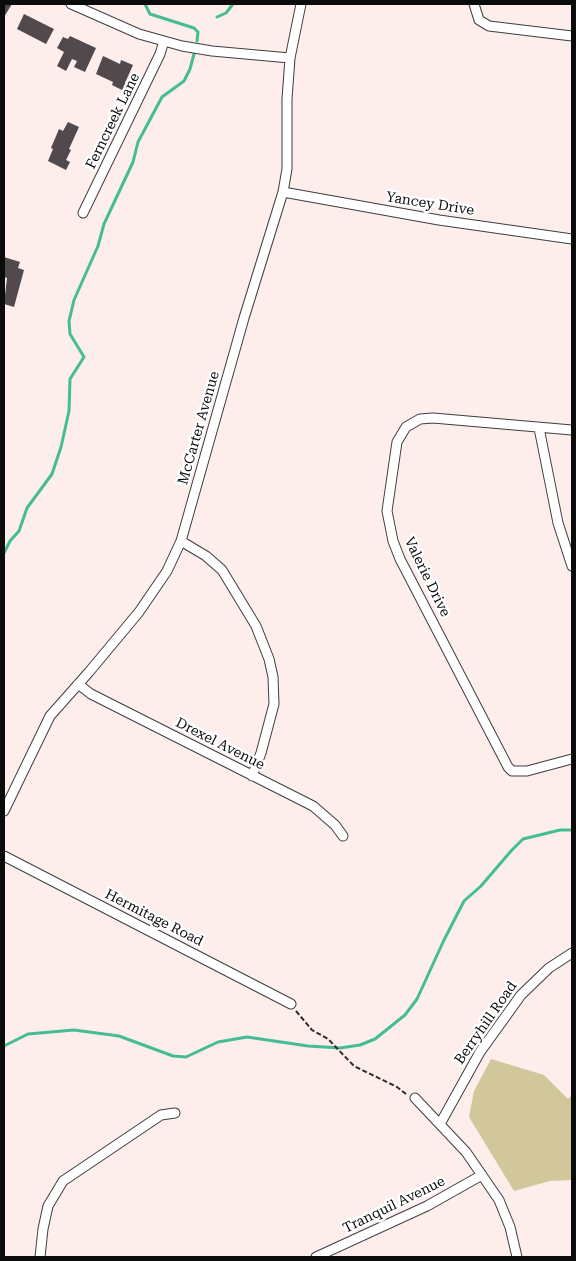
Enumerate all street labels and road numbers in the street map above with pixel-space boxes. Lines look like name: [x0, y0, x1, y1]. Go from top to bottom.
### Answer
street label: Ferncreek Lane: [83, 70, 143, 172]
street label: Yancey Drive: [385, 189, 475, 219]
street label: McCarter Avenue: [175, 369, 223, 487]
street label: Valerie Drive: [400, 534, 454, 620]
street label: Drexel Avenue: [173, 714, 267, 774]
street label: Hermitage Road: [102, 886, 206, 950]
street label: Berryhill Road: [451, 978, 521, 1068]
street label: Tranquil Avenue: [340, 1173, 448, 1237]

